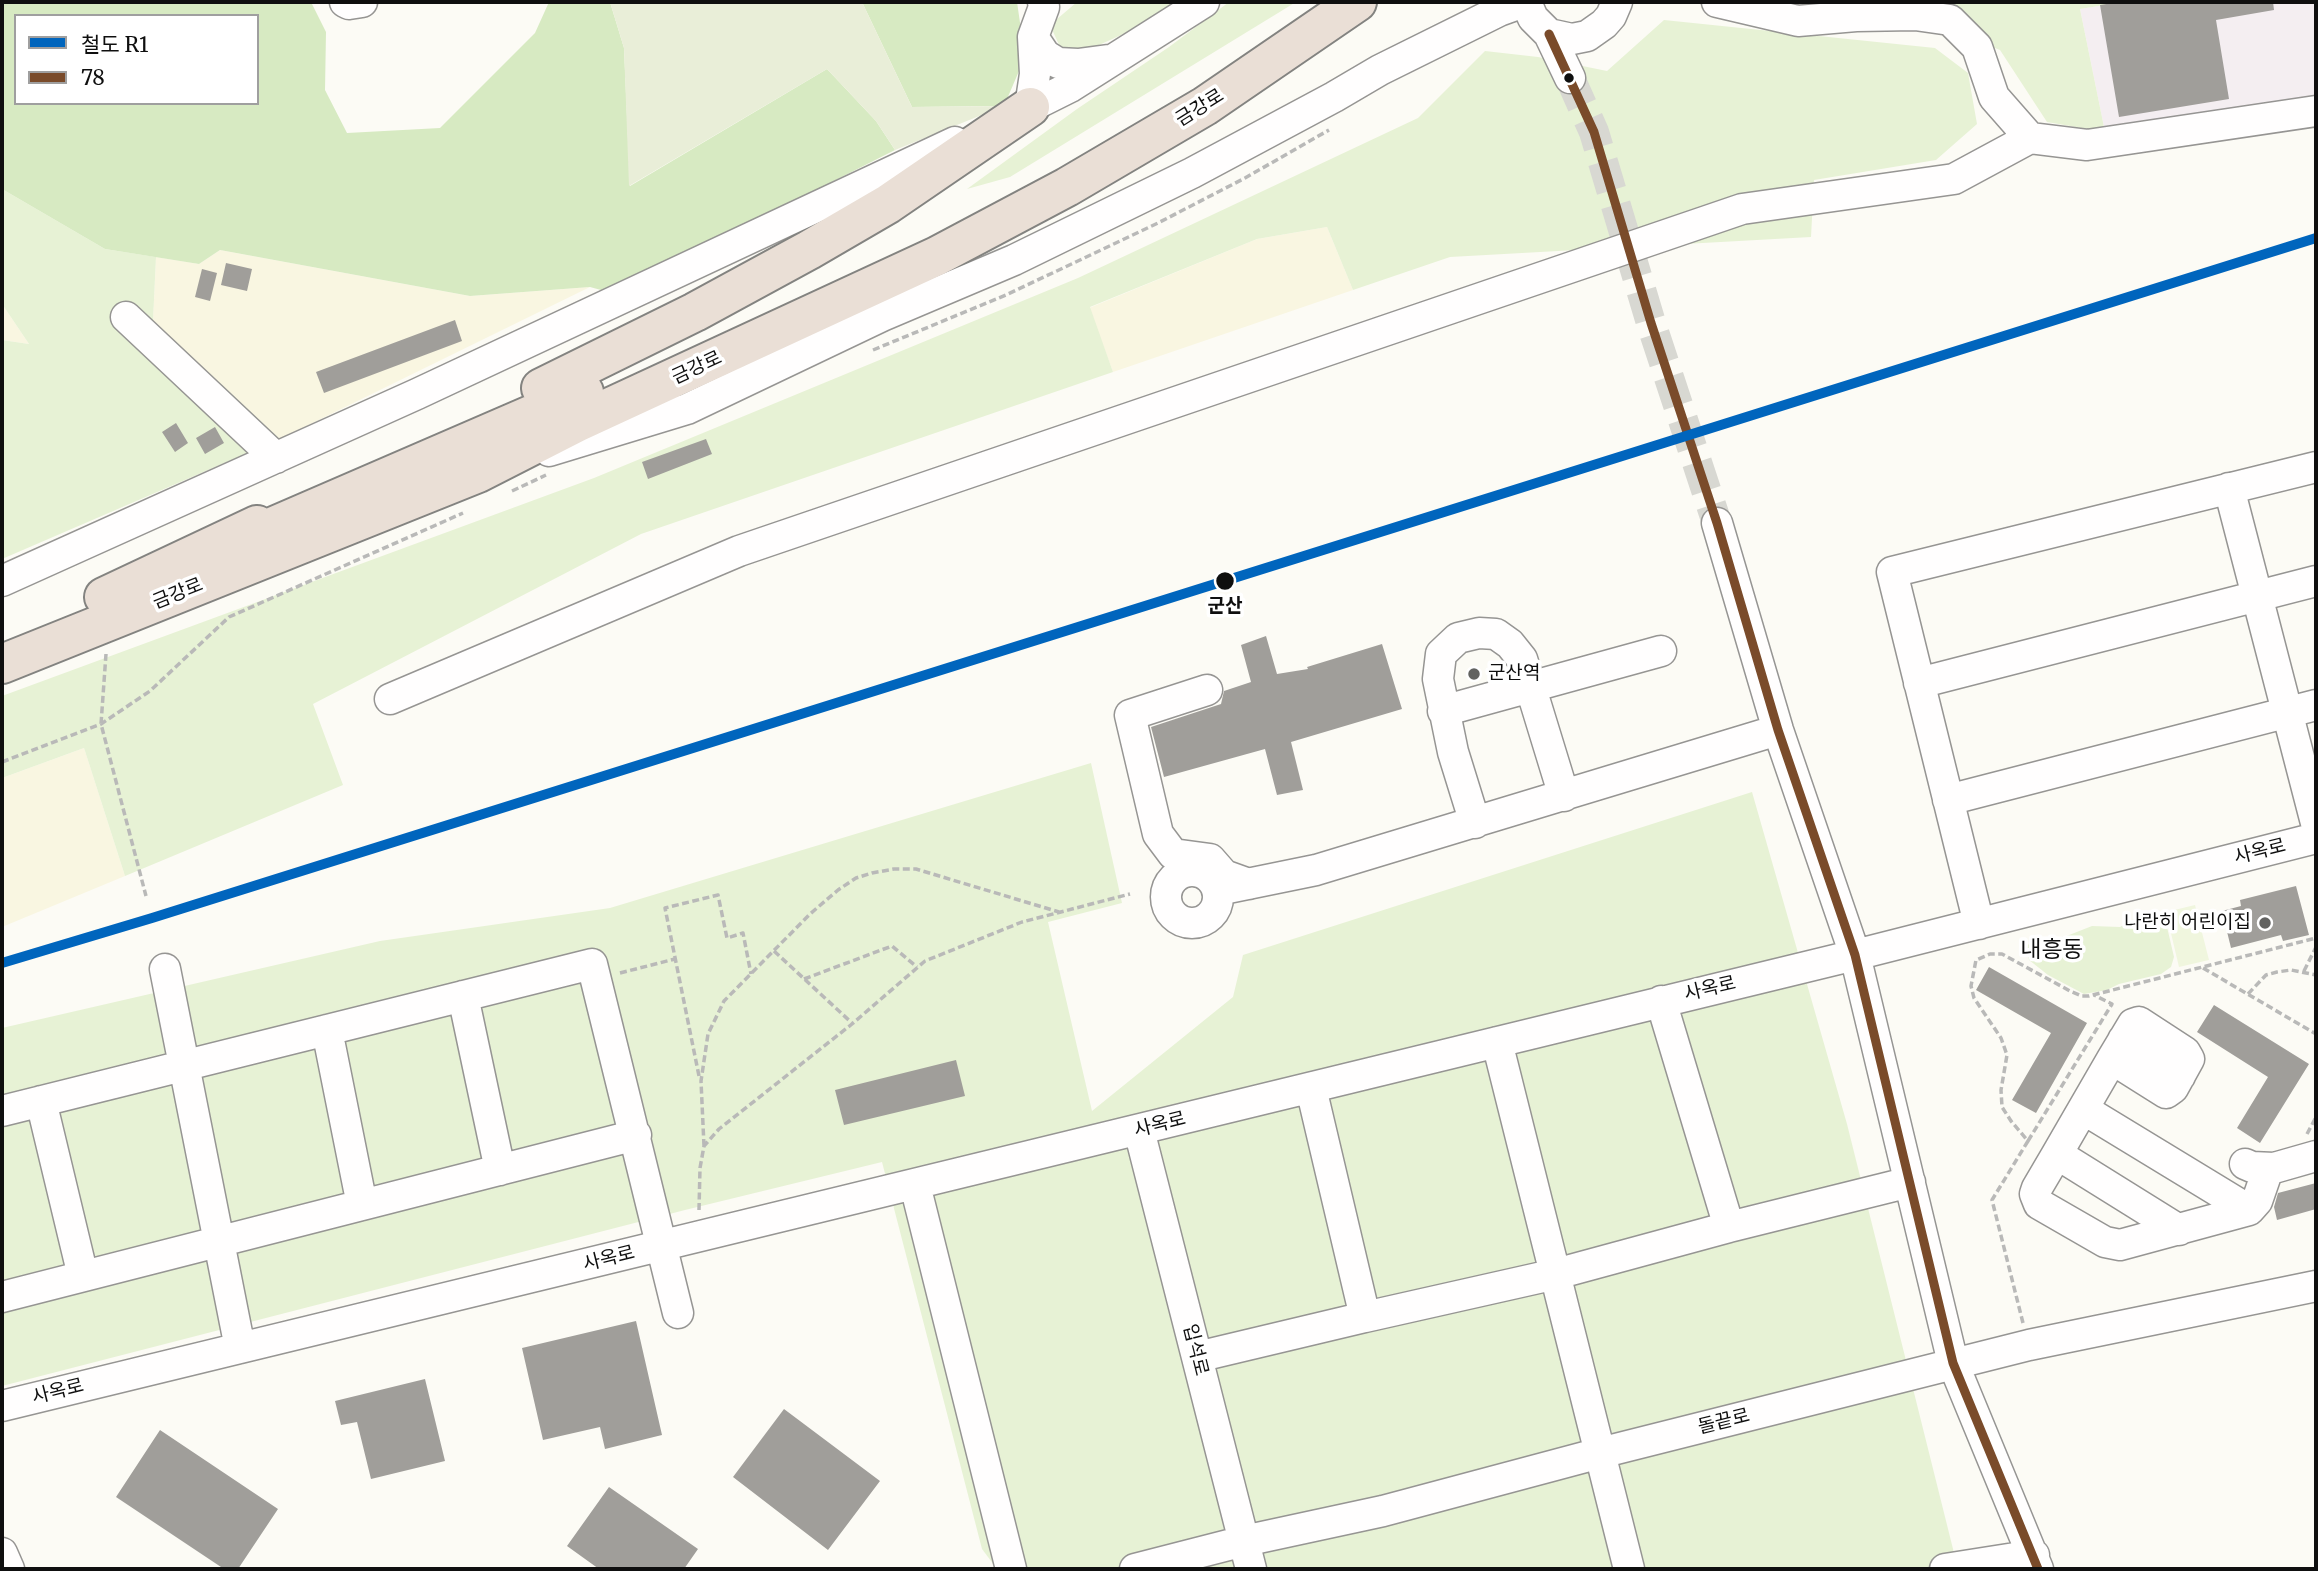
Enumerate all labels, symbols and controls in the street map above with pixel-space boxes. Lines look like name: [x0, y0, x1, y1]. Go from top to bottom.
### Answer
legend: [14, 14, 259, 105]
text: 철도 R1: [81, 31, 149, 58]
text: 78: [81, 64, 105, 91]
unlabelled marker: [1562, 71, 1576, 85]
street label: 금강로: [1172, 84, 1228, 132]
street label: 금강로: [668, 347, 726, 389]
marker: 군산: [1214, 570, 1236, 592]
street label: 금강로: [149, 574, 207, 614]
place label: 군산: [1208, 596, 1242, 618]
place label: 군산역: [1488, 663, 1540, 685]
marker: 군산역: [1466, 666, 1482, 682]
street label: 사옥로: [2232, 835, 2288, 869]
place label: 나란히 어린이집: [2124, 912, 2251, 934]
marker: 나란히 어린이집: [2257, 915, 2273, 931]
district label: 내흥동: [2020, 936, 2084, 964]
street label: 사옥로: [1682, 972, 1738, 1006]
street label: 사옥로: [1132, 1108, 1188, 1142]
street label: 사옥로: [581, 1242, 637, 1276]
street label: 입석로: [1178, 1322, 1212, 1378]
street label: 사옥로: [30, 1375, 86, 1409]
street label: 돌끝로: [1696, 1405, 1752, 1439]

